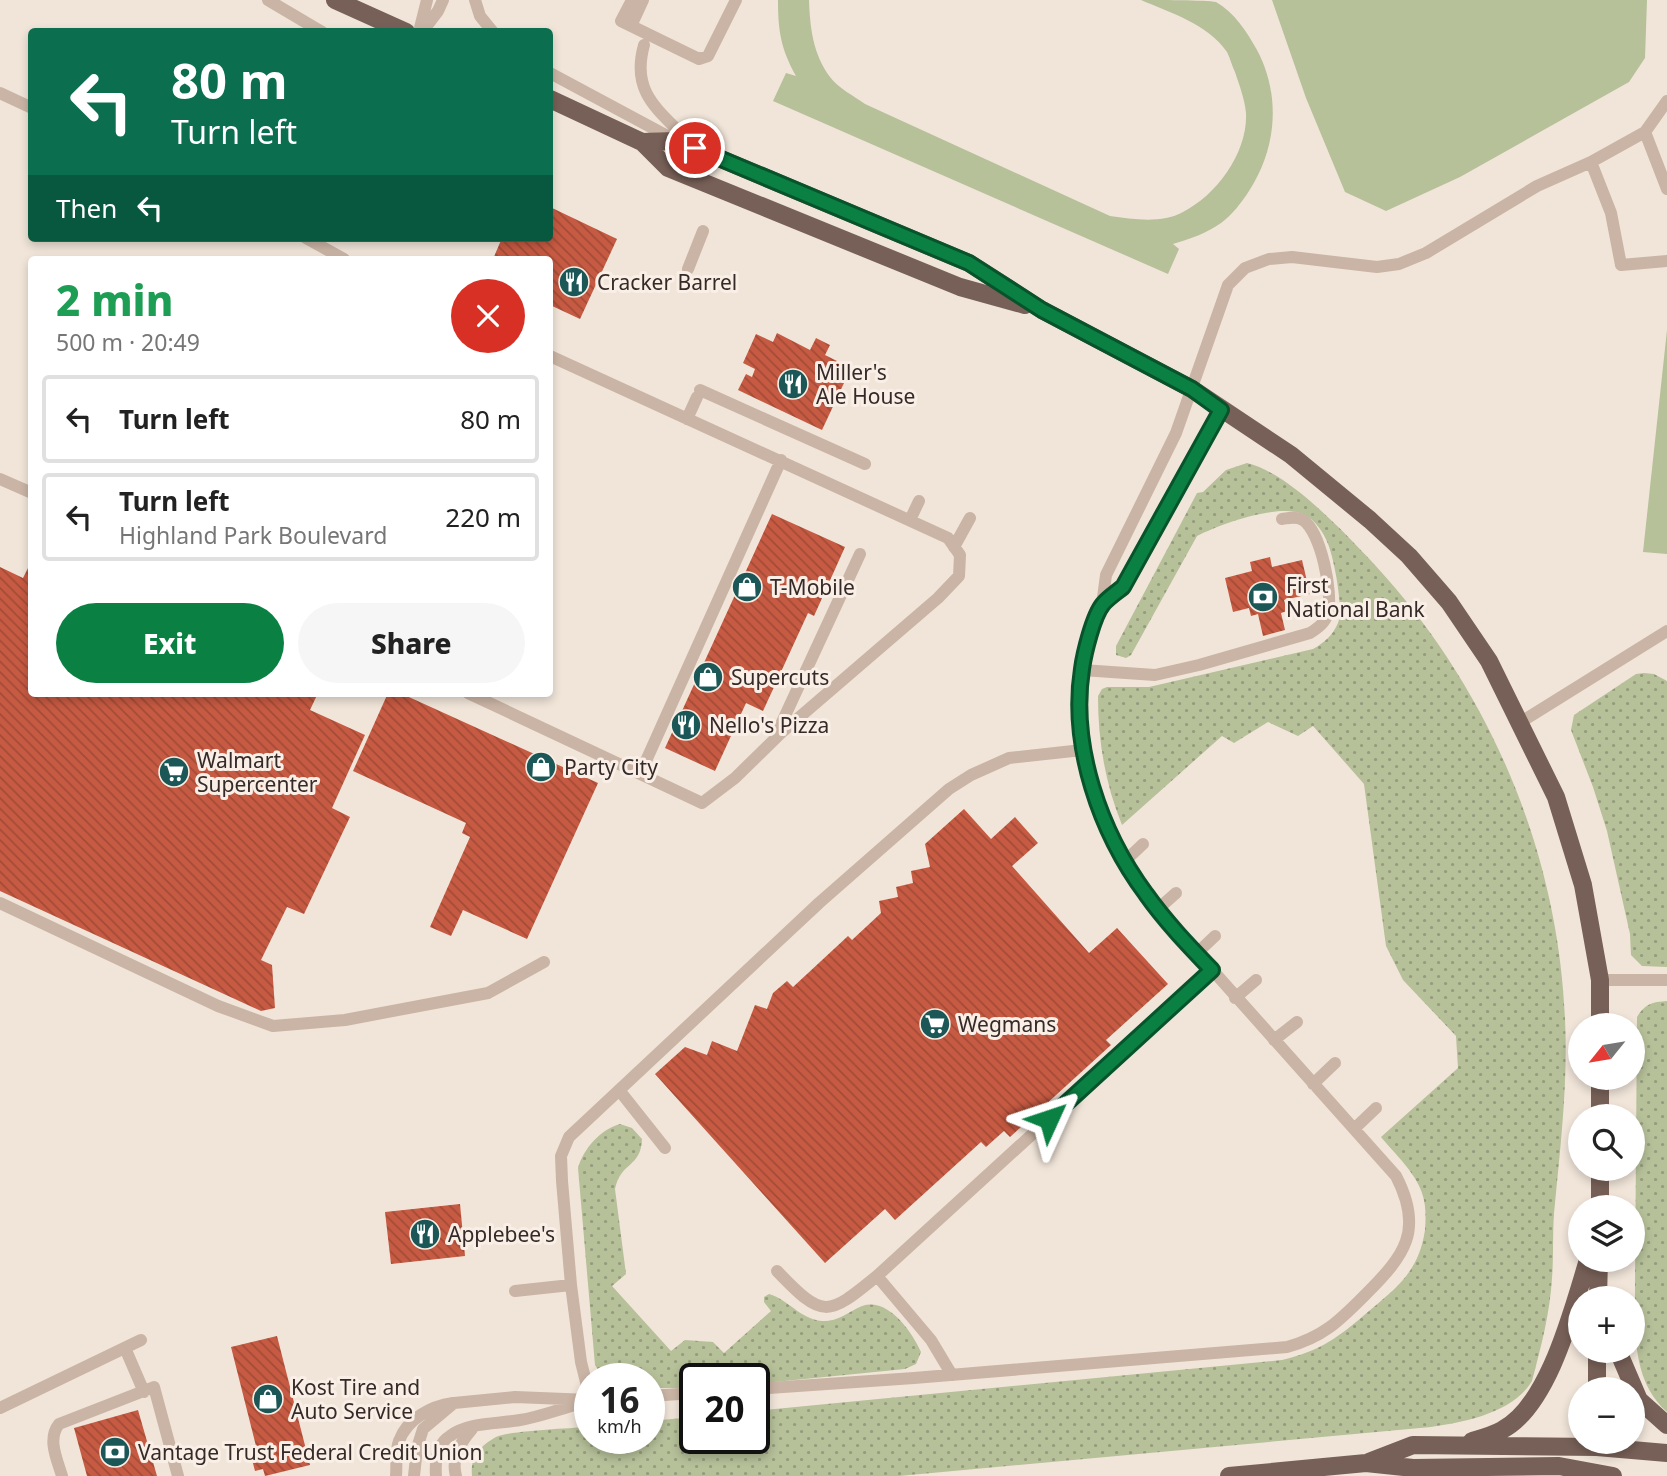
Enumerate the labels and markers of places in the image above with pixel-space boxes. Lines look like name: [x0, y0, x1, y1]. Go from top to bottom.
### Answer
pin: [665, 118, 725, 178]
restaurant icon: Cracker Barrel: [557, 265, 591, 299]
place label: Cracker Barrel: [597, 268, 737, 296]
place label: Miller's Ale House: [816, 358, 915, 410]
restaurant icon: Miller's Ale House: [776, 367, 810, 401]
shop icon: T-Mobile: [730, 570, 764, 604]
place label: First National Bank: [1286, 571, 1425, 623]
place label: T-Mobile: [770, 573, 855, 601]
bank icon: First National Bank: [1246, 580, 1280, 614]
shop icon: Supercuts: [691, 660, 725, 694]
place label: Supercuts: [731, 663, 829, 691]
restaurant icon: Nello's Pizza: [669, 708, 703, 742]
place label: Nello's Pizza: [709, 711, 829, 739]
place label: Walmart Supercenter: [197, 746, 318, 798]
shop icon: Party City: [524, 750, 558, 784]
place label: Party City: [564, 753, 658, 781]
supermarket icon: Walmart Supercenter: [157, 755, 191, 789]
supermarket icon: Wegmans: [918, 1007, 952, 1041]
place label: Wegmans: [958, 1010, 1056, 1038]
restaurant icon: Applebee's: [408, 1217, 442, 1251]
place label: Applebee's: [448, 1220, 555, 1248]
place label: Kost Tire and Auto Service: [291, 1373, 420, 1425]
shop icon: Kost Tire and Auto Service: [251, 1382, 285, 1416]
bank icon: Vantage Trust Federal Credit Union: [98, 1435, 132, 1469]
place label: Vantage Trust Federal Credit Union: [138, 1438, 482, 1466]

